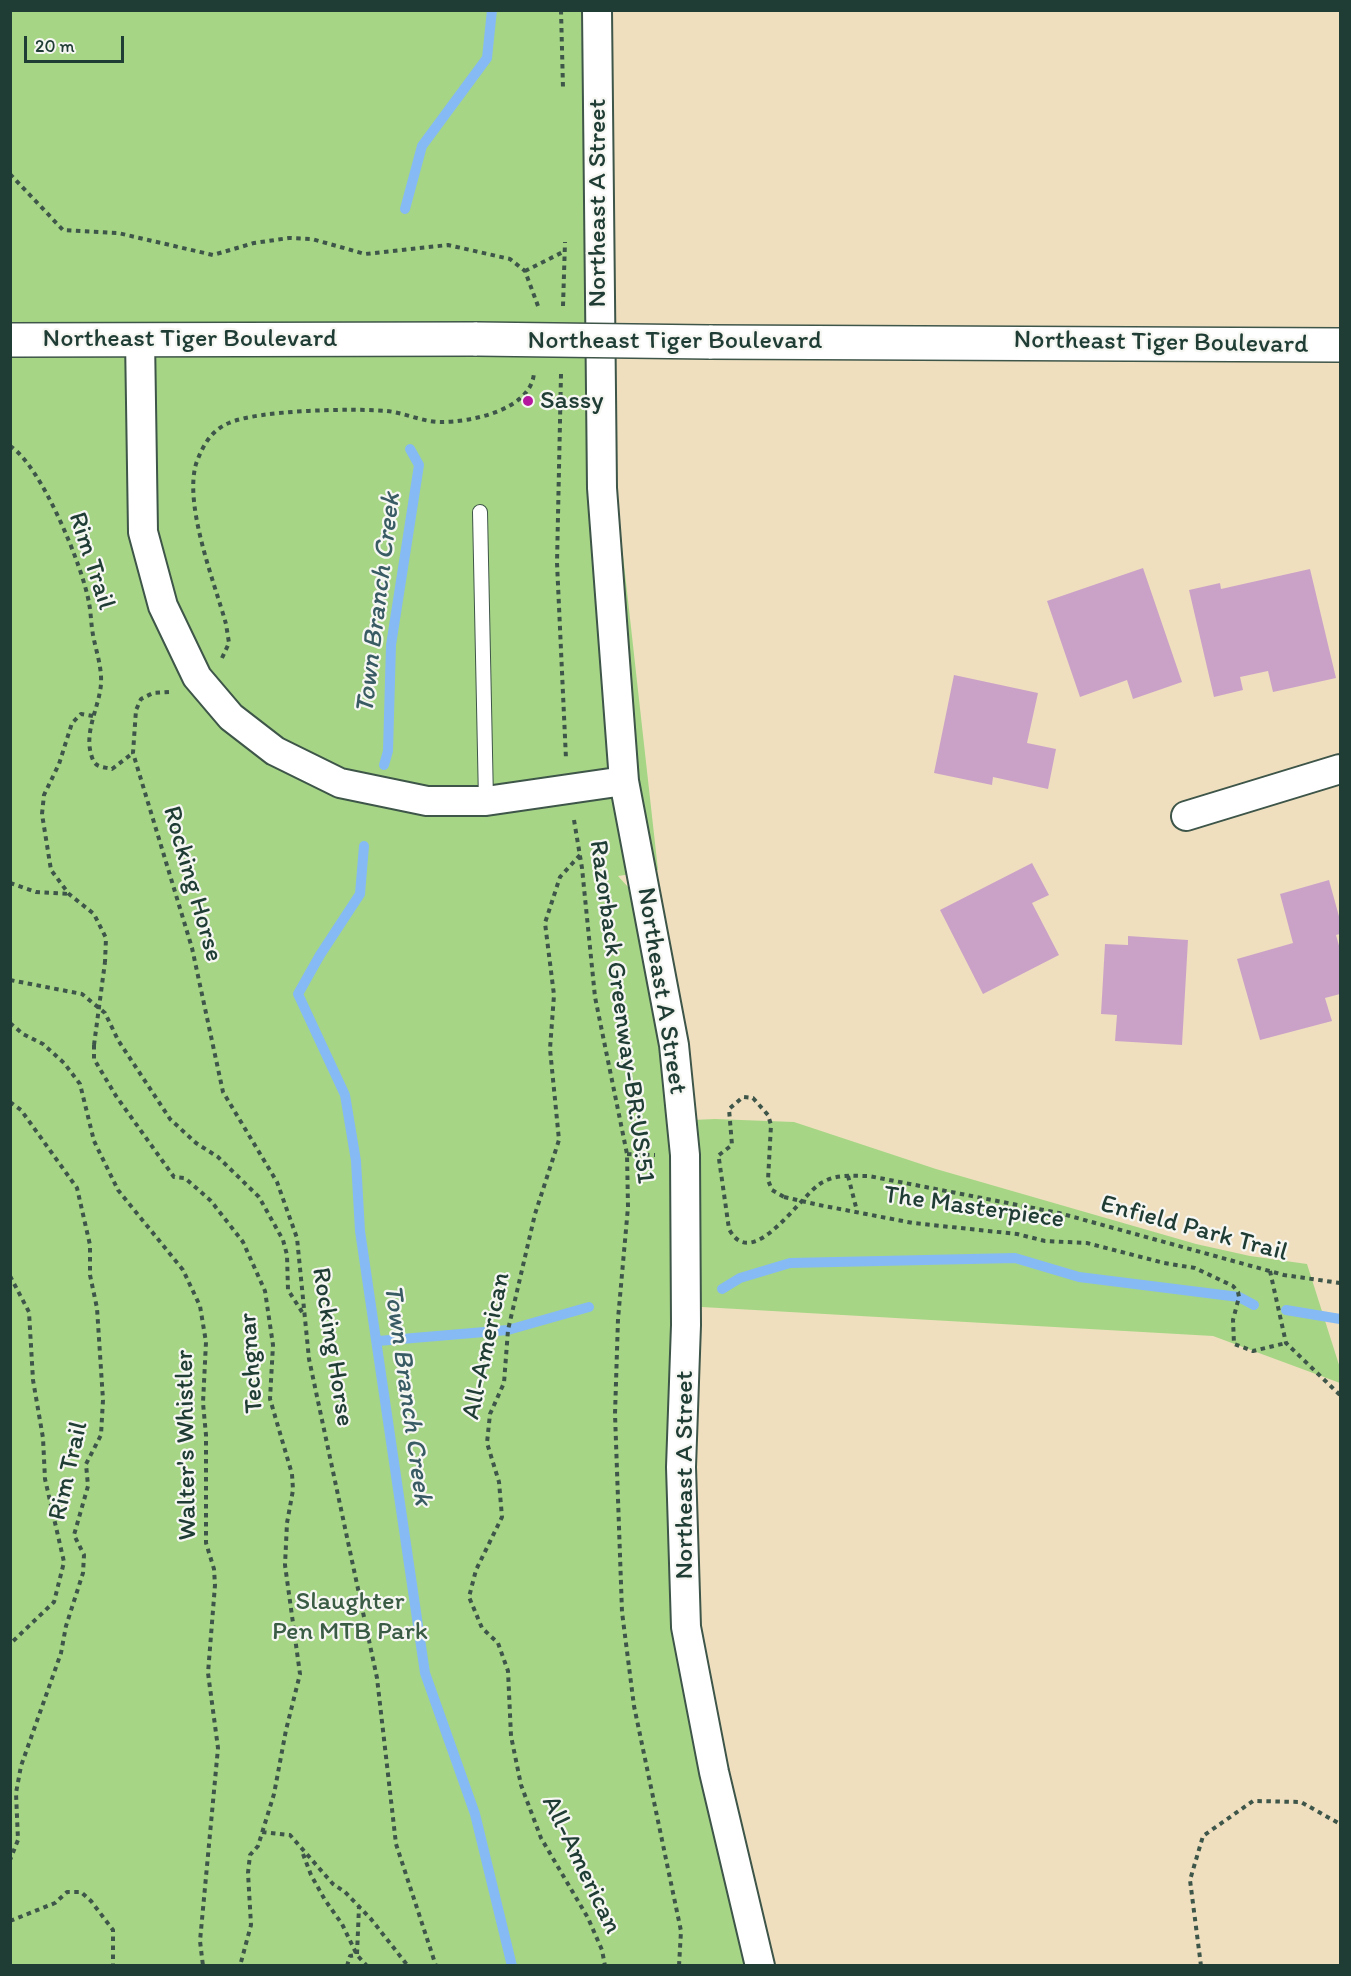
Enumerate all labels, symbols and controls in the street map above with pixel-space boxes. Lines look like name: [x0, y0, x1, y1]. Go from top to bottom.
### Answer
scale bar: [27, 24, 128, 62]
text: 20 m: [35, 35, 75, 57]
street label: Northeast A Street: [582, 99, 614, 307]
street label: Northeast Tiger Boulevard: [43, 323, 337, 355]
street label: Northeast Tiger Boulevard: [528, 325, 822, 357]
street label: Northeast Tiger Boulevard: [1013, 325, 1309, 361]
place label: Sassy: [540, 385, 604, 417]
marker: Sassy: [521, 394, 535, 408]
water label: Town Branch Creek: [349, 491, 409, 715]
street label: Rim Trail: [61, 508, 121, 614]
street label: Rocking Horse: [155, 803, 229, 965]
street label: Razorback Greenway-BR:US:51: [581, 838, 661, 1186]
street label: Northeast A Street: [629, 885, 693, 1097]
street label: The Masterpiece: [882, 1180, 1066, 1236]
street label: Enfield Park Trail: [1097, 1189, 1291, 1269]
street label: Rocking Horse: [304, 1265, 360, 1429]
street label: All-American: [456, 1270, 518, 1422]
water label: Town Branch Creek: [375, 1283, 439, 1507]
street label: Techgnar: [233, 1312, 271, 1414]
street label: Walter's Whistler: [170, 1349, 204, 1541]
street label: Northeast A Street: [669, 1371, 701, 1579]
street label: Rim Trail: [42, 1418, 96, 1524]
park label: Slaughter Pen MTB Park: [272, 1586, 428, 1648]
street label: All-American: [534, 1791, 628, 1939]

